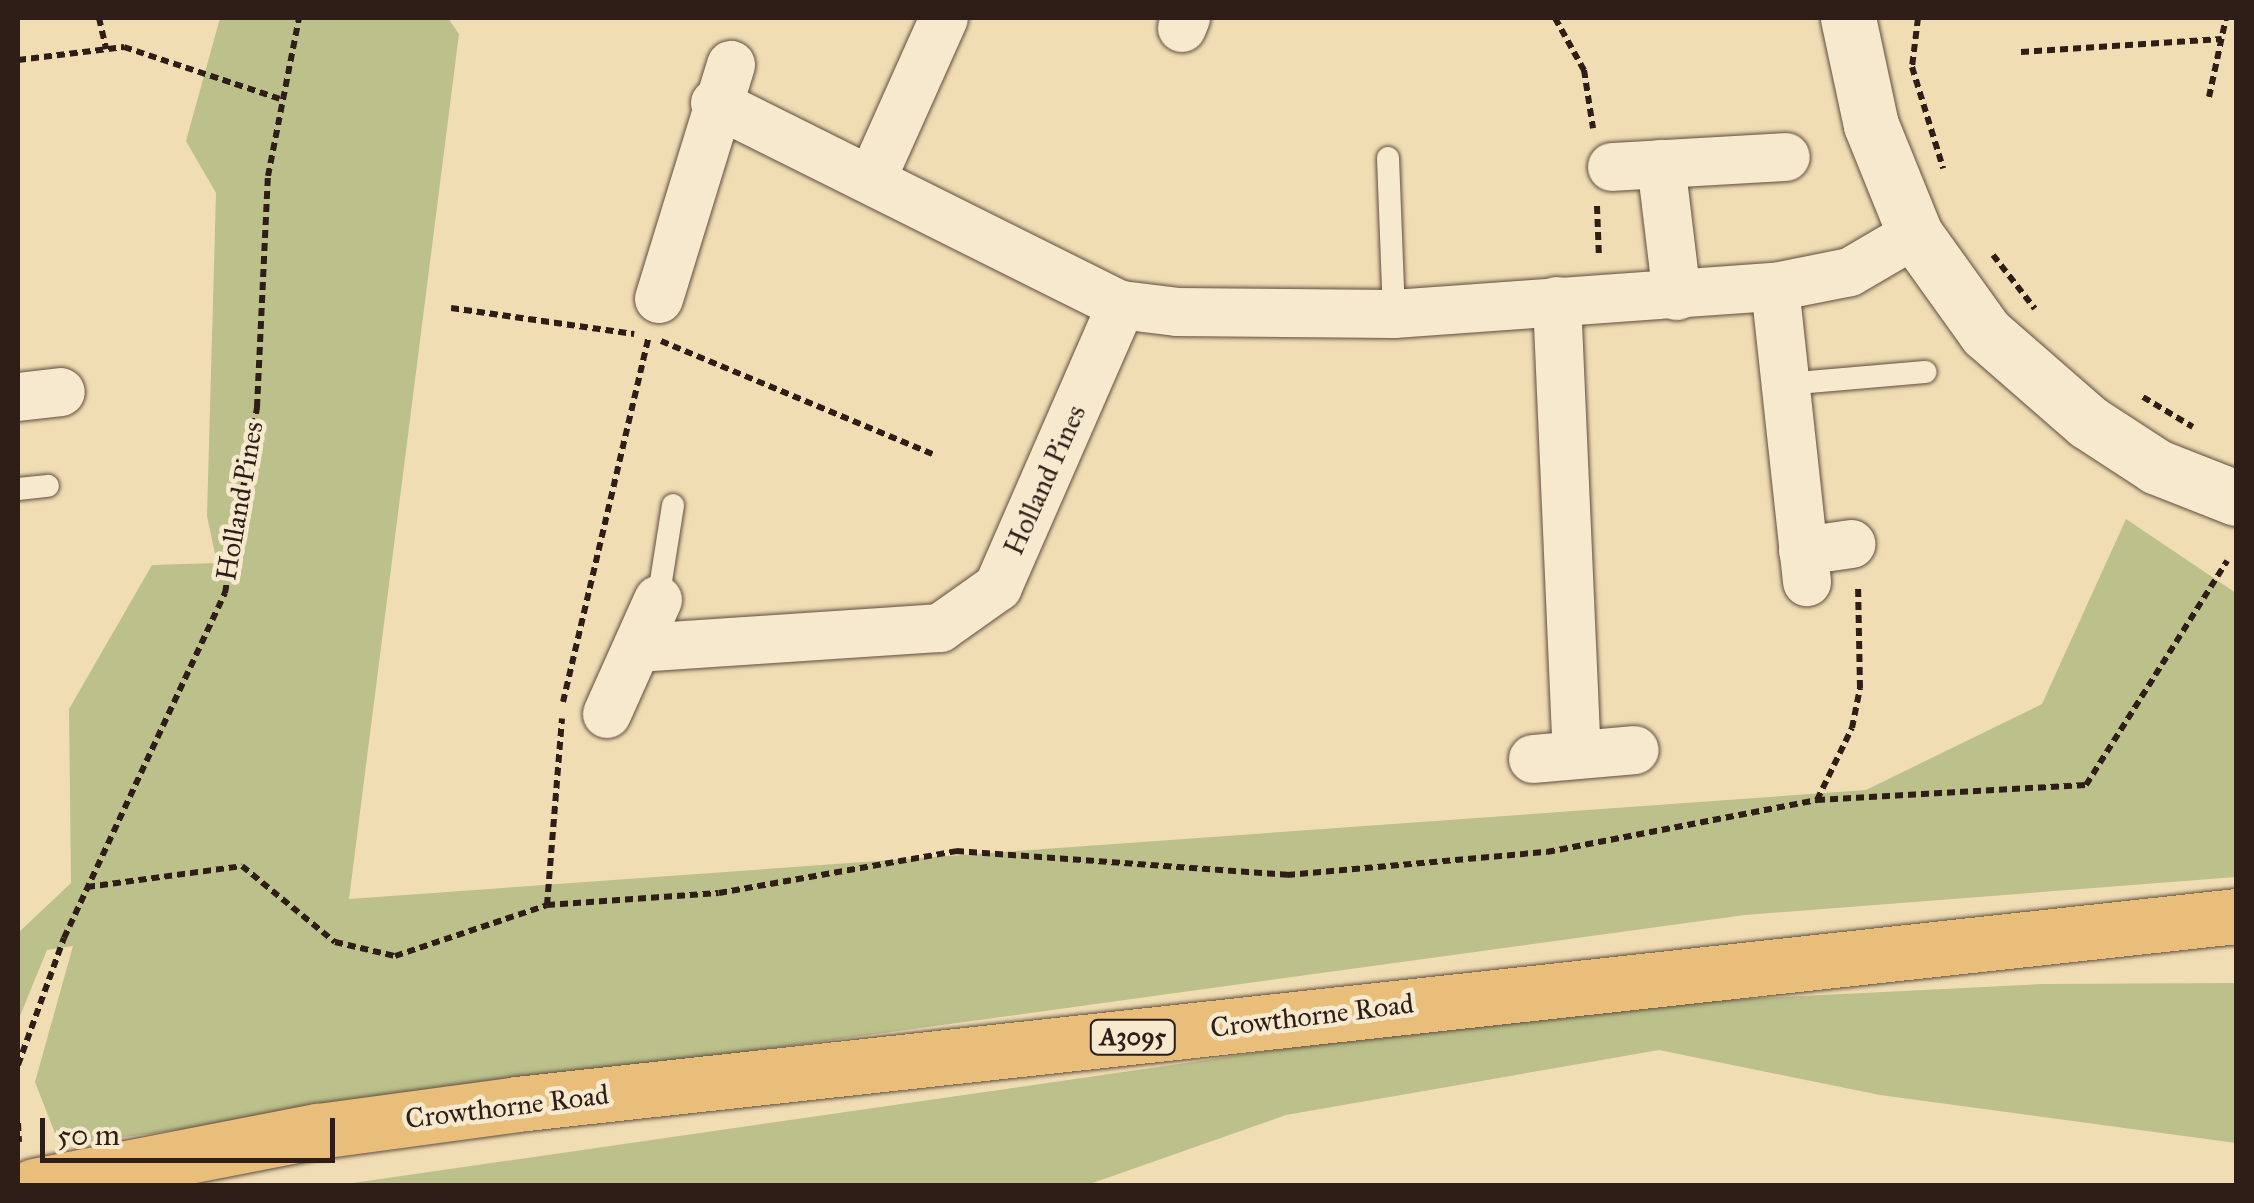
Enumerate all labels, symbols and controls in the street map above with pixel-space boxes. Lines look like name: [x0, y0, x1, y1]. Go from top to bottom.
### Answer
street label: Holland Pines: [997, 400, 1093, 560]
street label: Holland Pines: [209, 419, 271, 583]
street label: Crowthorne Road: [1208, 987, 1416, 1045]
road number: A3095: [1088, 1017, 1178, 1057]
street label: Crowthorne Road: [403, 1078, 611, 1136]
scale bar: [45, 1098, 340, 1160]
text: 50 m: [57, 1117, 120, 1153]

